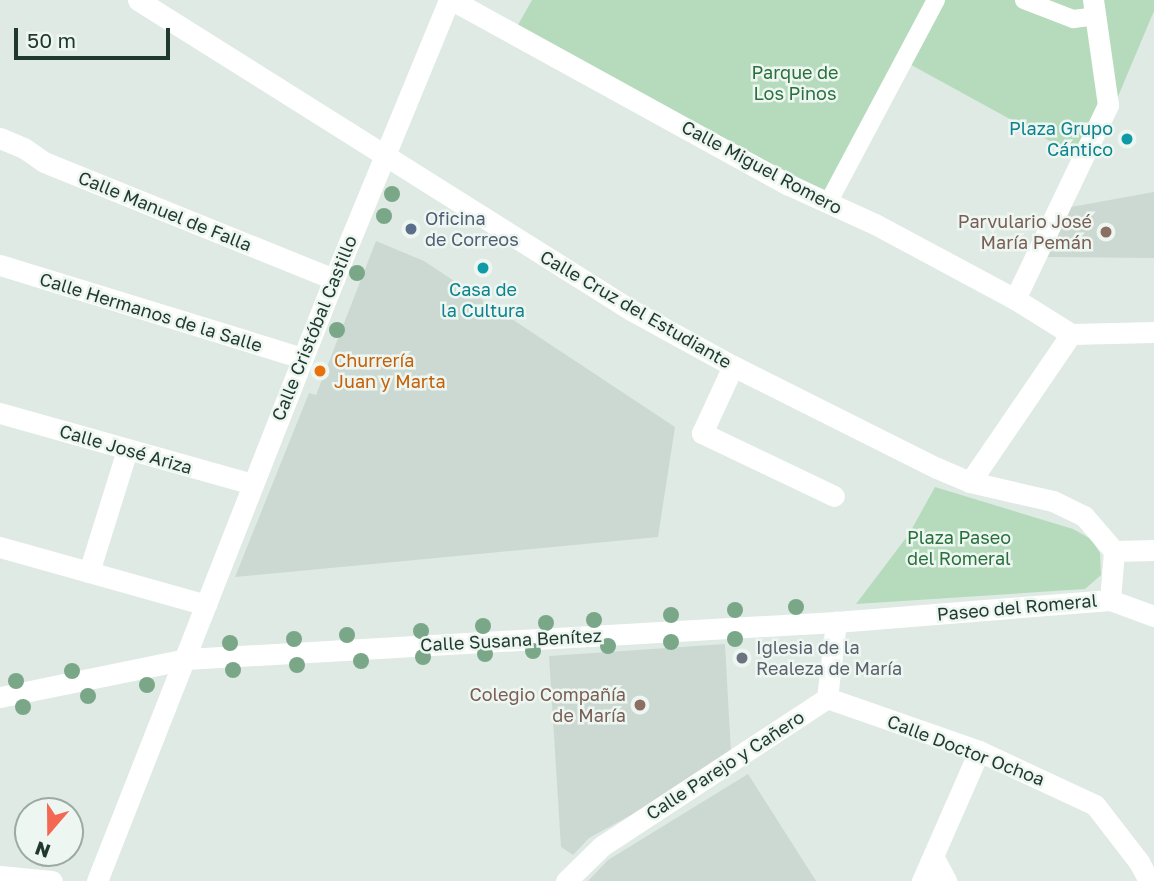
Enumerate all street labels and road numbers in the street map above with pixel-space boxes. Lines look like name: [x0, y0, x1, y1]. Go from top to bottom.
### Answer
street label: Calle Miguel Romero: [678, 116, 846, 218]
street label: Calle Manuel de Falla: [75, 166, 255, 256]
street label: Calle Cristóbal Castillo: [267, 232, 361, 424]
street label: Calle Cruz del Estudiante: [536, 245, 736, 373]
street label: Calle Hermanos de la Salle: [37, 268, 265, 356]
street label: Calle José Ariza: [57, 420, 195, 478]
street label: Paseo del Romeral: [936, 589, 1098, 625]
street label: Calle Susana Benítez: [420, 624, 602, 656]
street label: Calle Parejo y Cañero: [642, 706, 808, 824]
street label: Calle Doctor Ochoa: [884, 710, 1048, 790]

